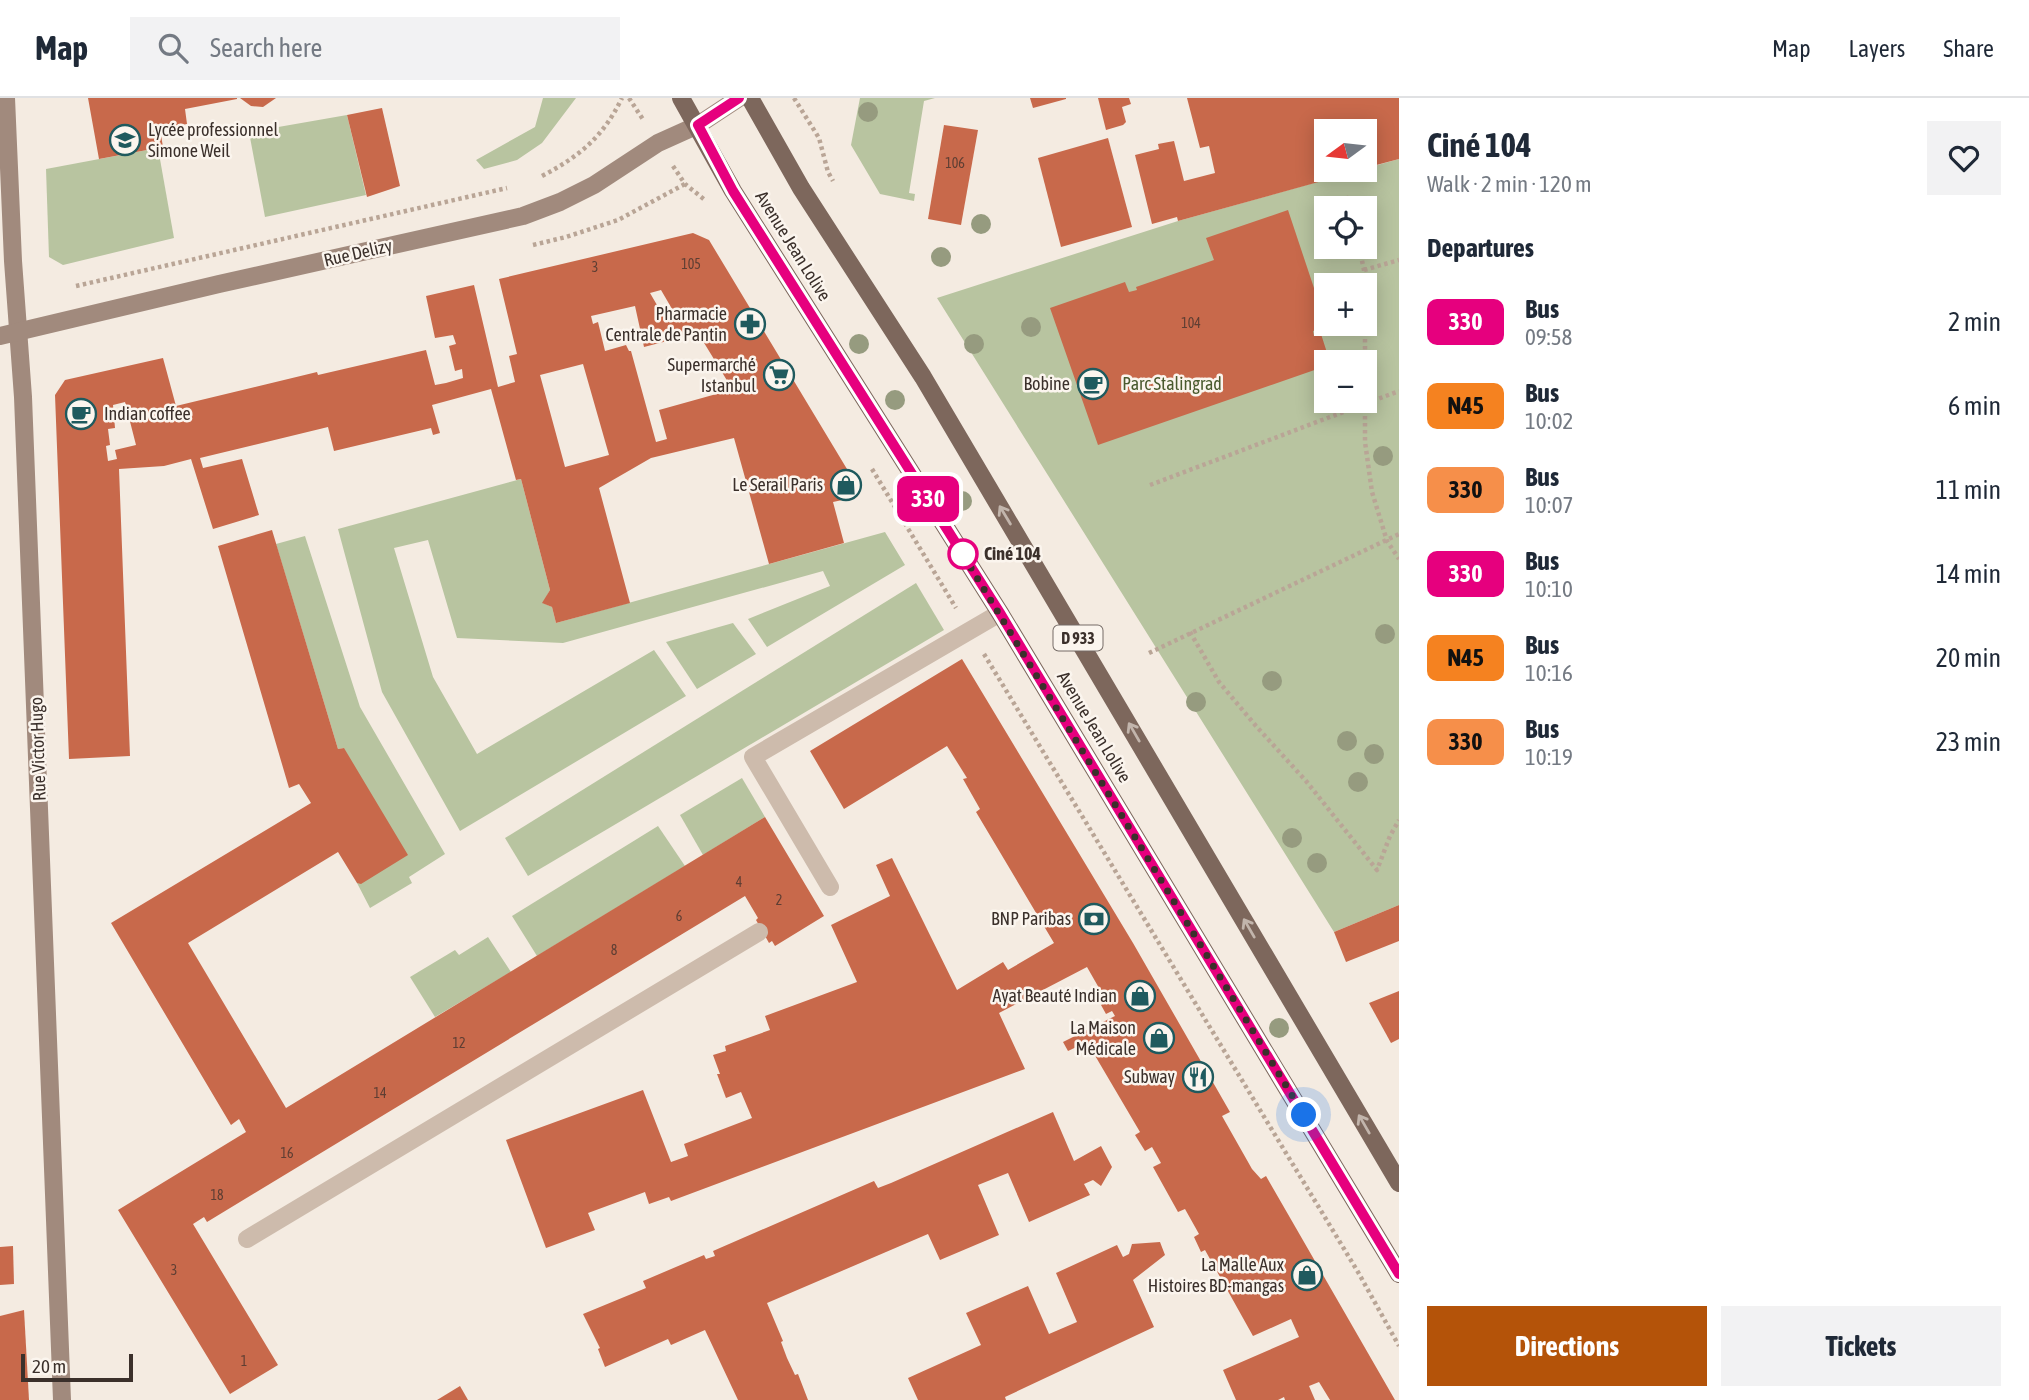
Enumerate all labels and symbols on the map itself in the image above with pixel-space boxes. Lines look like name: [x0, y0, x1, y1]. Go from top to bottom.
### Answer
place label: Lycée professionnel Simone Weil: [148, 119, 278, 161]
north arrow: [1314, 119, 1377, 182]
school or university icon: Lycée professionnel Simone Weil: [108, 123, 142, 157]
house number: 106: [945, 155, 965, 171]
street label: Avenue Jean Lolive: [751, 187, 836, 305]
street label: Rue Delizy: [322, 234, 394, 271]
house number: 105: [681, 256, 701, 272]
house number: 3: [592, 259, 598, 275]
place label: Pharmacie Centrale de Pantin: [605, 303, 727, 345]
pharmacy icon: Pharmacie Centrale de Pantin: [733, 307, 767, 341]
house number: 104: [1181, 315, 1201, 331]
place label: Supermarché Istanbul: [668, 354, 756, 396]
supermarket icon: Supermarché Istanbul: [762, 358, 796, 392]
cafe icon: Bobine: [1076, 367, 1110, 401]
place label: Bobine: [1023, 373, 1070, 394]
park label: Parc Stalingrad: [1122, 373, 1222, 394]
cafe icon: Indian coffee: [64, 397, 98, 431]
place label: Indian coffee: [104, 403, 191, 424]
shop icon: Le Serail Paris: [829, 468, 863, 502]
place label: Le Serail Paris: [732, 474, 823, 495]
line badge: 330: [888, 476, 968, 522]
one-way arrow: [998, 506, 1012, 526]
marker: Ciné 104: [948, 539, 978, 569]
place label: Ciné 104: [984, 543, 1041, 564]
road number: D 933: [1054, 625, 1102, 650]
street label: Avenue Jean Lolive: [1053, 668, 1136, 786]
street label: Rue Victor Hugo: [25, 697, 50, 801]
one-way arrow: [1126, 722, 1140, 742]
house number: 4: [736, 874, 743, 890]
house number: 2: [776, 892, 782, 908]
bank icon: BNP Paribas: [1077, 902, 1111, 936]
house number: 6: [676, 908, 683, 924]
place label: BNP Paribas: [991, 908, 1071, 929]
one-way arrow: [1242, 918, 1255, 939]
house number: 8: [611, 942, 618, 958]
shop icon: Ayat Beauté Indian: [1123, 979, 1157, 1013]
place label: Ayat Beauté Indian: [992, 985, 1117, 1006]
place label: La Maison Médicale: [1070, 1017, 1136, 1059]
shop icon: La Maison Médicale: [1142, 1021, 1176, 1055]
house number: 12: [452, 1035, 466, 1051]
restaurant icon: Subway: [1181, 1060, 1215, 1094]
place label: Subway: [1124, 1066, 1175, 1087]
house number: 14: [373, 1085, 387, 1101]
your location: [1286, 1097, 1321, 1132]
one-way arrow: [1357, 1115, 1371, 1135]
house number: 16: [280, 1145, 294, 1161]
house number: 18: [210, 1187, 224, 1203]
place label: La Malle Aux Histoires BD-mangas: [1148, 1254, 1284, 1296]
shop icon: La Malle Aux Histoires BD-mangas: [1290, 1258, 1324, 1292]
house number: 3: [171, 1262, 177, 1278]
scale bar: [21, 1351, 133, 1383]
house number: 1: [241, 1353, 247, 1369]

